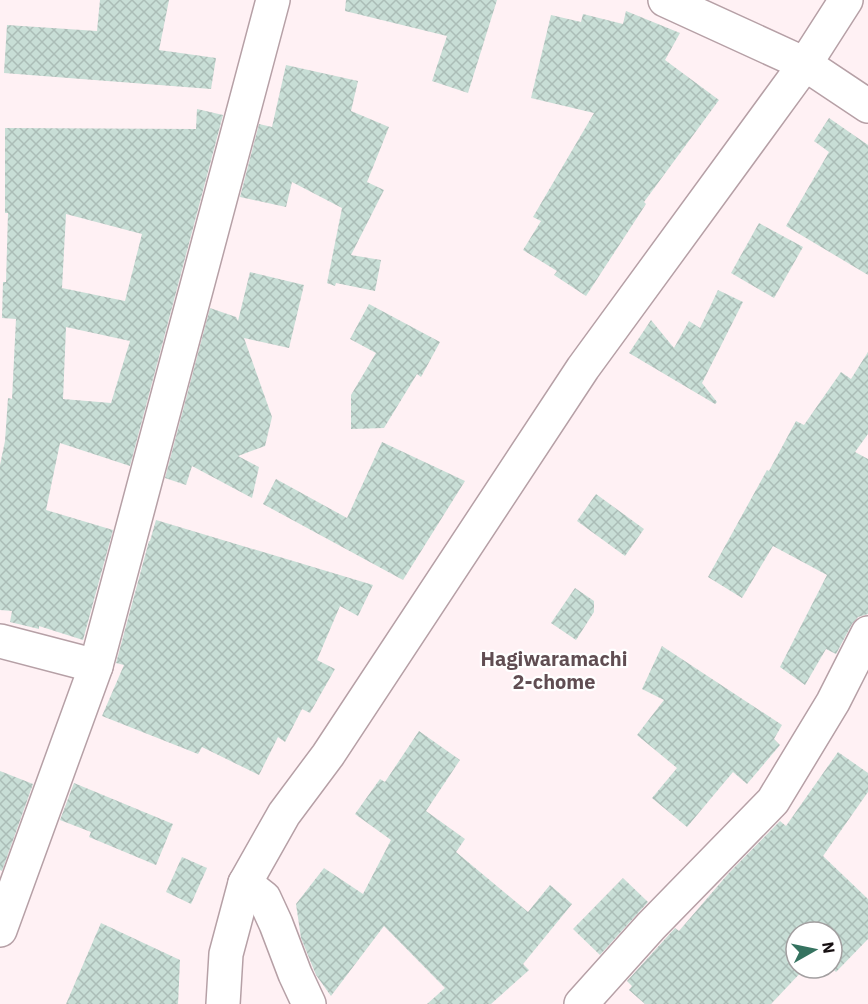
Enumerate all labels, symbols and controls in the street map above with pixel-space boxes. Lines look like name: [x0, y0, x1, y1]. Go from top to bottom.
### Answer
district label: Hagiwaramachi 2-chome: [481, 645, 627, 695]
north arrow: [784, 920, 844, 980]
text: N: [818, 940, 840, 955]

